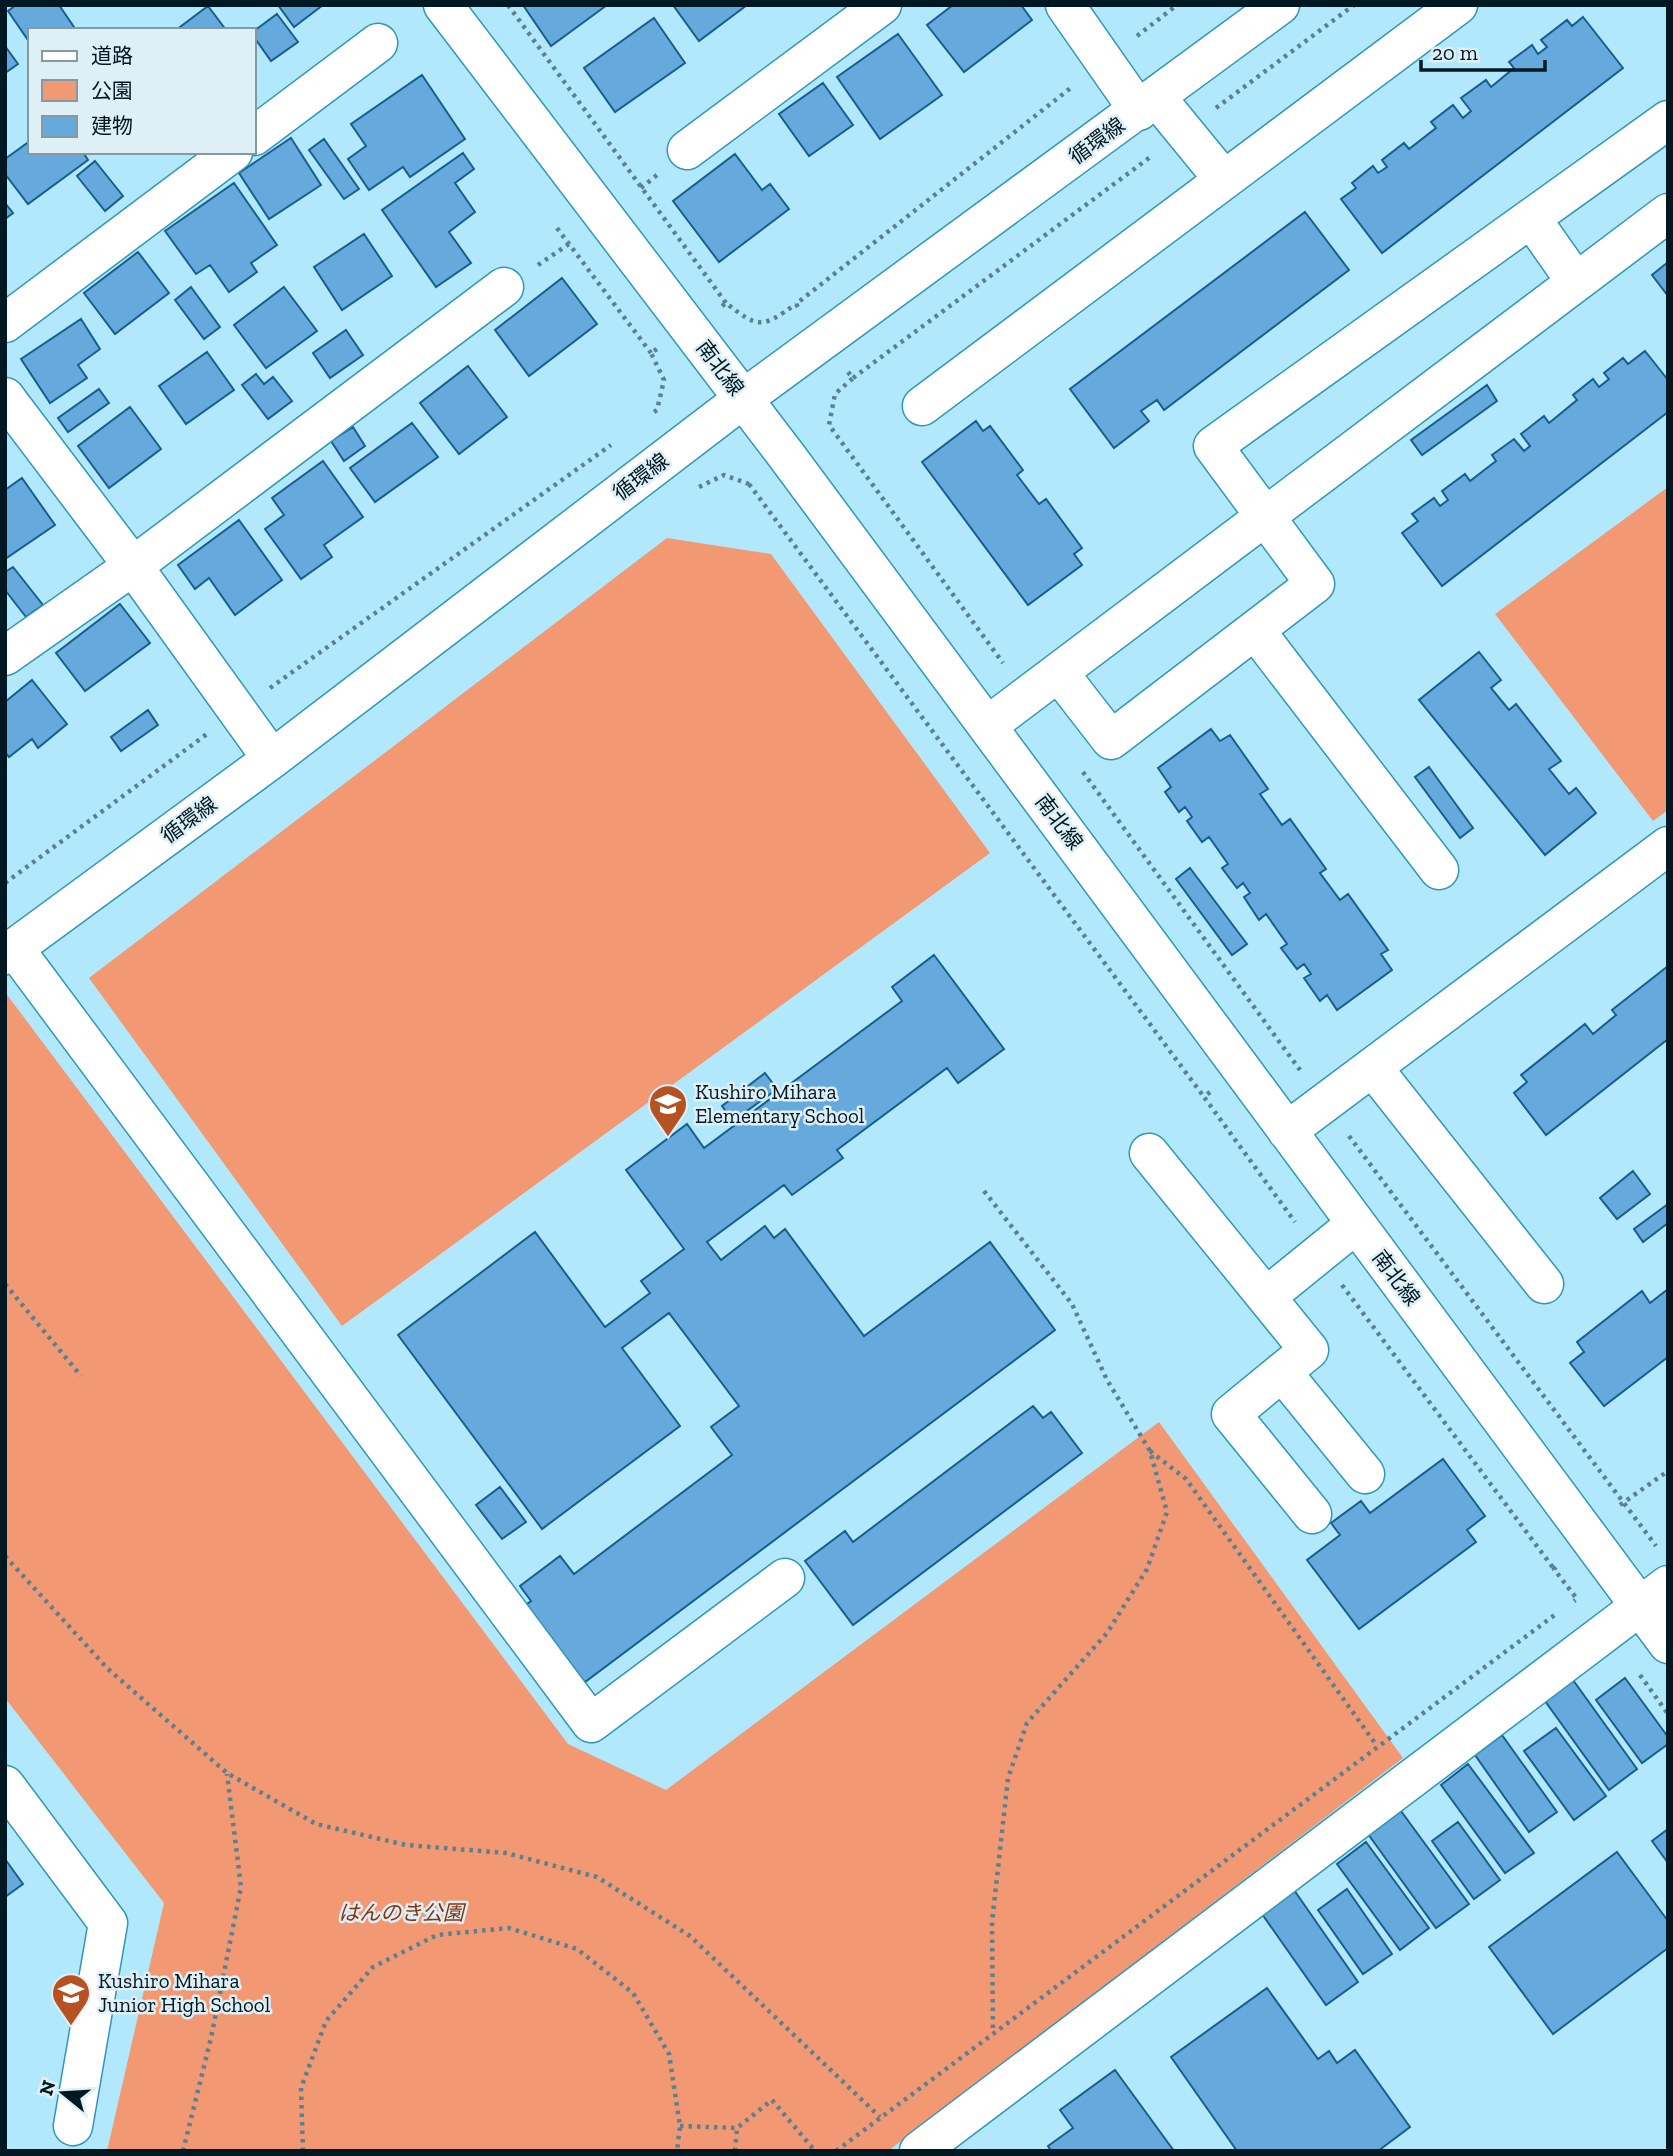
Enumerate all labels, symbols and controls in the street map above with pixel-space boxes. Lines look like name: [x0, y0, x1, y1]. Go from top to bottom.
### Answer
legend: [28, 28, 256, 154]
scale bar: [1421, 28, 1545, 72]
text: 20 m: [1432, 40, 1478, 65]
text: 道路: [91, 43, 133, 68]
text: 公園: [91, 78, 133, 103]
street label: 循環線: [1064, 112, 1130, 169]
text: 建物: [91, 113, 133, 138]
street label: 南北線: [691, 335, 749, 400]
street label: 循環線: [608, 448, 673, 506]
street label: 南北線: [1030, 789, 1088, 854]
street label: 循環線: [156, 791, 222, 848]
place label: Kushiro Mihara Elementary School: [695, 1079, 865, 1128]
school or university icon: Kushiro Mihara Elementary School: [647, 1083, 689, 1138]
street label: 南北線: [1367, 1245, 1425, 1310]
park label: はんのき公園: [338, 1900, 467, 1925]
place label: Kushiro Mihara Junior High School: [98, 1968, 271, 2017]
school or university icon: Kushiro Mihara Junior High School: [50, 1972, 92, 2027]
north arrow: [28, 2058, 98, 2128]
text: N: [34, 2077, 60, 2098]

